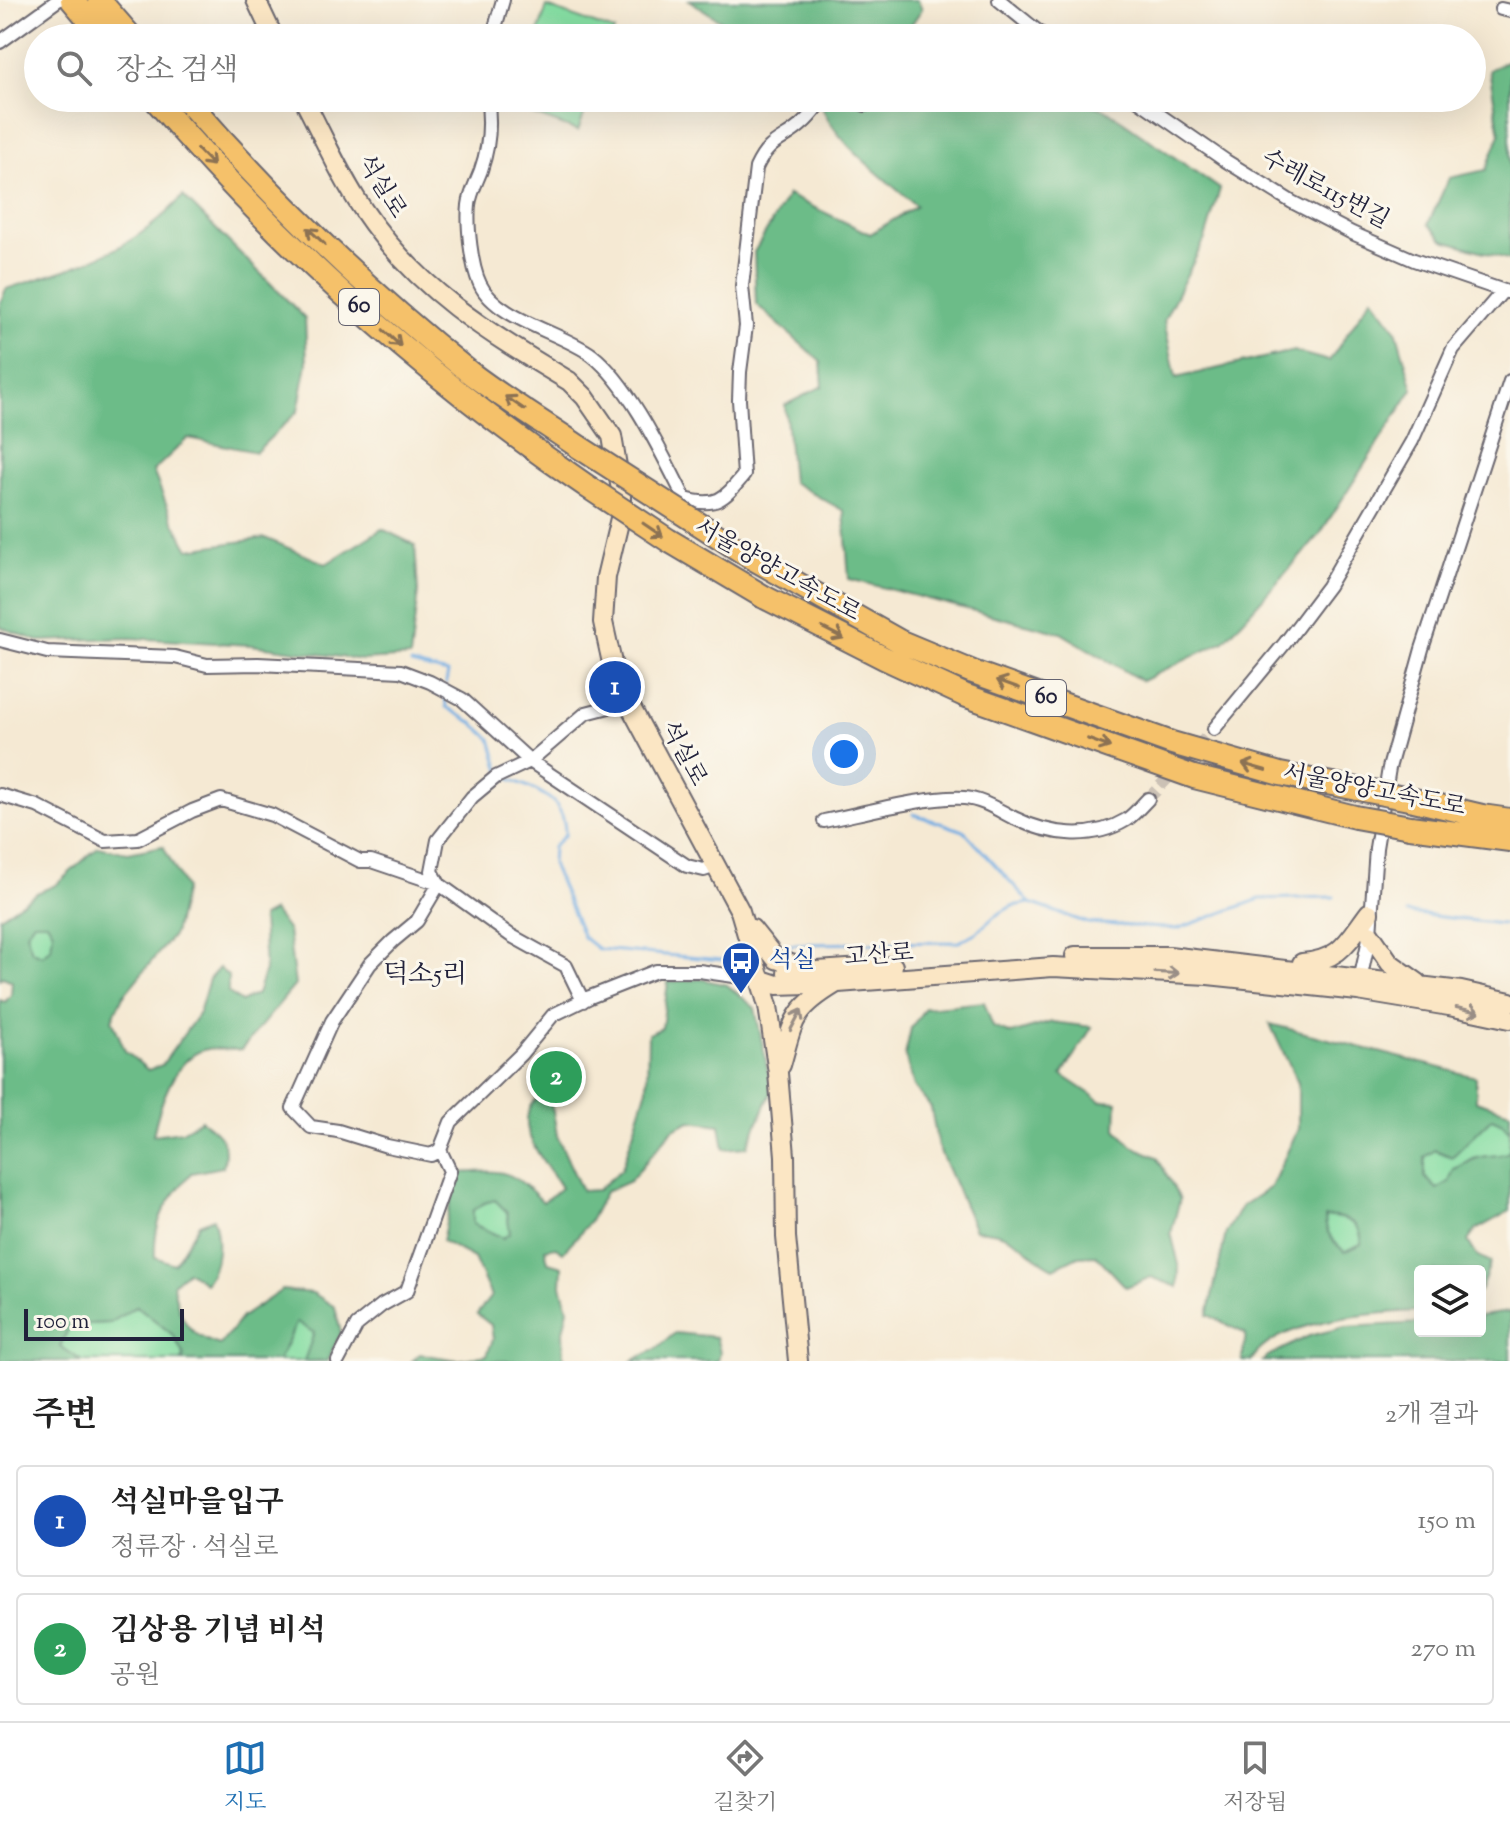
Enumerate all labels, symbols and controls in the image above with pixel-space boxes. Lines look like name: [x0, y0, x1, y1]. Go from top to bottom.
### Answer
search box: [24, 24, 1486, 112]
icon: search: [52, 46, 96, 90]
text: 장소 검색: [116, 50, 238, 93]
street label: 수레로115번길: [1255, 142, 1395, 238]
one-way arrow: [196, 147, 215, 167]
street label: 석실로: [348, 148, 414, 226]
one-way arrow: [306, 228, 326, 246]
road number: 60: [339, 289, 379, 325]
one-way arrow: [382, 328, 402, 347]
one-way arrow: [504, 395, 526, 411]
street label: 서울양양고속도로: [688, 511, 866, 631]
one-way arrow: [641, 522, 663, 538]
one-way arrow: [821, 625, 845, 641]
pin: 1: [589, 657, 641, 717]
one-way arrow: [996, 676, 1021, 691]
road number: 60: [1026, 680, 1066, 716]
street label: 석실로: [652, 715, 714, 793]
your location: [824, 734, 864, 774]
one-way arrow: [1086, 737, 1111, 752]
street label: 서울양양고속도로: [1280, 757, 1468, 825]
one-way arrow: [1242, 759, 1268, 774]
street label: 고산로: [843, 937, 915, 975]
bus stop icon: 석실: [720, 940, 762, 995]
place label: 석실: [769, 944, 815, 978]
district label: 덕소5리: [383, 957, 467, 994]
one-way arrow: [1153, 965, 1180, 980]
one-way arrow: [1454, 1003, 1480, 1018]
one-way arrow: [788, 1008, 804, 1032]
pin: 2: [530, 1047, 582, 1107]
map controls: [1414, 1265, 1486, 1337]
button: layers: [1414, 1265, 1486, 1337]
scale bar: [24, 1305, 184, 1341]
text: 100 m: [36, 1307, 89, 1339]
text: 주변: [32, 1392, 98, 1441]
text: 2개 결과: [1385, 1397, 1478, 1434]
text: 석실마을입구: [110, 1482, 284, 1525]
text: 1: [56, 1503, 64, 1540]
text: 150 m: [1417, 1503, 1476, 1540]
text: 정류장 · 석실로: [110, 1530, 278, 1567]
text: 김상용 기념 비석: [110, 1610, 326, 1653]
text: 2: [54, 1631, 66, 1668]
text: 270 m: [1411, 1631, 1476, 1668]
text: 공원: [110, 1658, 160, 1695]
tab: 지도: [223, 1736, 267, 1820]
tab: 길찾기: [713, 1736, 777, 1820]
tab: 저장됨: [1223, 1736, 1287, 1820]

